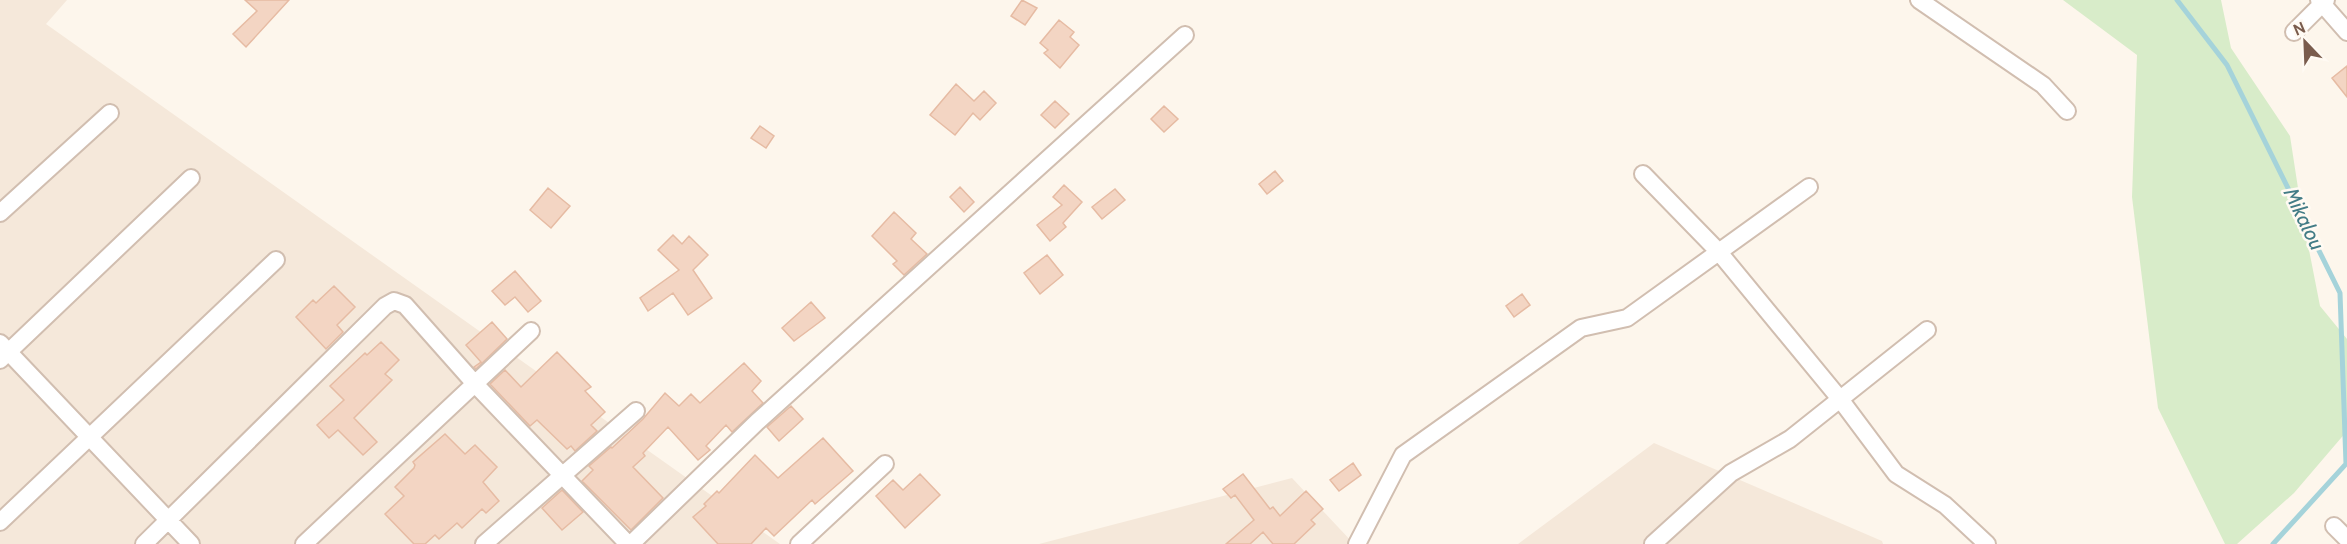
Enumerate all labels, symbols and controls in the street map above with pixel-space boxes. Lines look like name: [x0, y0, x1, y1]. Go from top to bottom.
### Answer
north arrow: [2275, 12, 2335, 72]
text: N: [2290, 18, 2308, 40]
water label: Mikalou: [2278, 183, 2330, 254]

